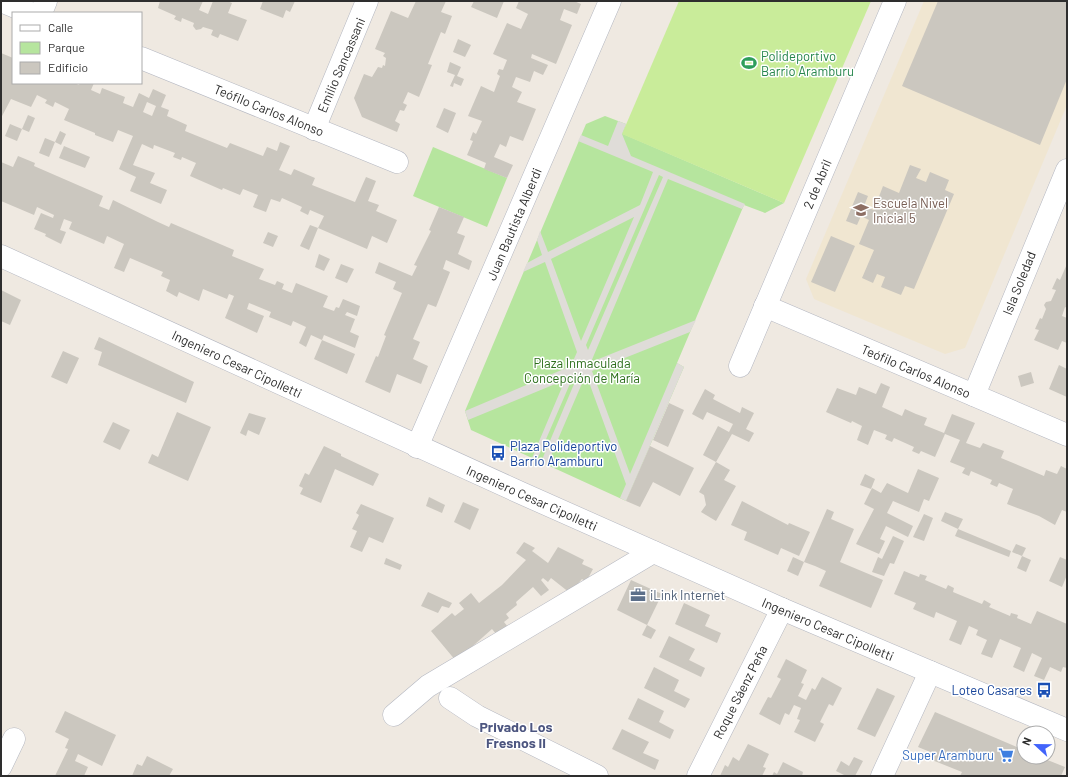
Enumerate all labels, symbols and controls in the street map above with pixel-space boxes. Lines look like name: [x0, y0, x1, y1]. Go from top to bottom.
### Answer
legend: [12, 12, 142, 84]
street label: Emilio Sancassani: [314, 15, 368, 115]
text: Calle: [48, 20, 73, 34]
text: Parque: [48, 40, 85, 54]
place label: Polideportivo Barrio Aramburu: [761, 48, 854, 79]
sports icon: Polideportivo Barrio Aramburu: [740, 54, 758, 72]
text: Edificio: [48, 60, 88, 74]
street label: Teófilo Carlos Alonso: [212, 81, 326, 139]
street label: 2 de Abril: [799, 157, 835, 211]
street label: Juan Bautista Alberdi: [483, 165, 545, 283]
place label: Escuela Nivel Inicial 5: [873, 195, 948, 226]
school or university icon: Escuela Nivel Inicial 5: [852, 201, 870, 219]
street label: Isla Soledad: [999, 249, 1039, 317]
street label: Ingeniero Cesar Cipolletti: [169, 327, 305, 401]
street label: Teófilo Carlos Alonso: [859, 341, 973, 401]
park label: Plaza Inmaculada Concepción de María: [524, 355, 640, 386]
place label: Plaza Polideportivo Barrio Aramburu: [510, 438, 617, 469]
bus stop icon: Plaza Polideportivo Barrio Aramburu: [489, 444, 507, 462]
street label: Ingeniero Cesar Cipolletti: [464, 462, 600, 534]
office icon: iLink Internet: [629, 586, 647, 604]
place label: iLink Internet: [650, 587, 725, 603]
street label: Ingeniero Cesar Cipolletti: [760, 594, 896, 664]
street label: Roque Sáenz Peña: [709, 642, 771, 742]
bus stop icon: Loteo Casares: [1035, 681, 1053, 699]
place label: Loteo Casares: [951, 682, 1032, 698]
district label: Privado Los Fresnos II: [480, 718, 552, 751]
north arrow: [1016, 725, 1056, 765]
text: N: [1019, 735, 1034, 747]
supermarket icon: Super Aramburu: [997, 746, 1015, 764]
place label: Super Aramburu: [902, 747, 994, 763]

